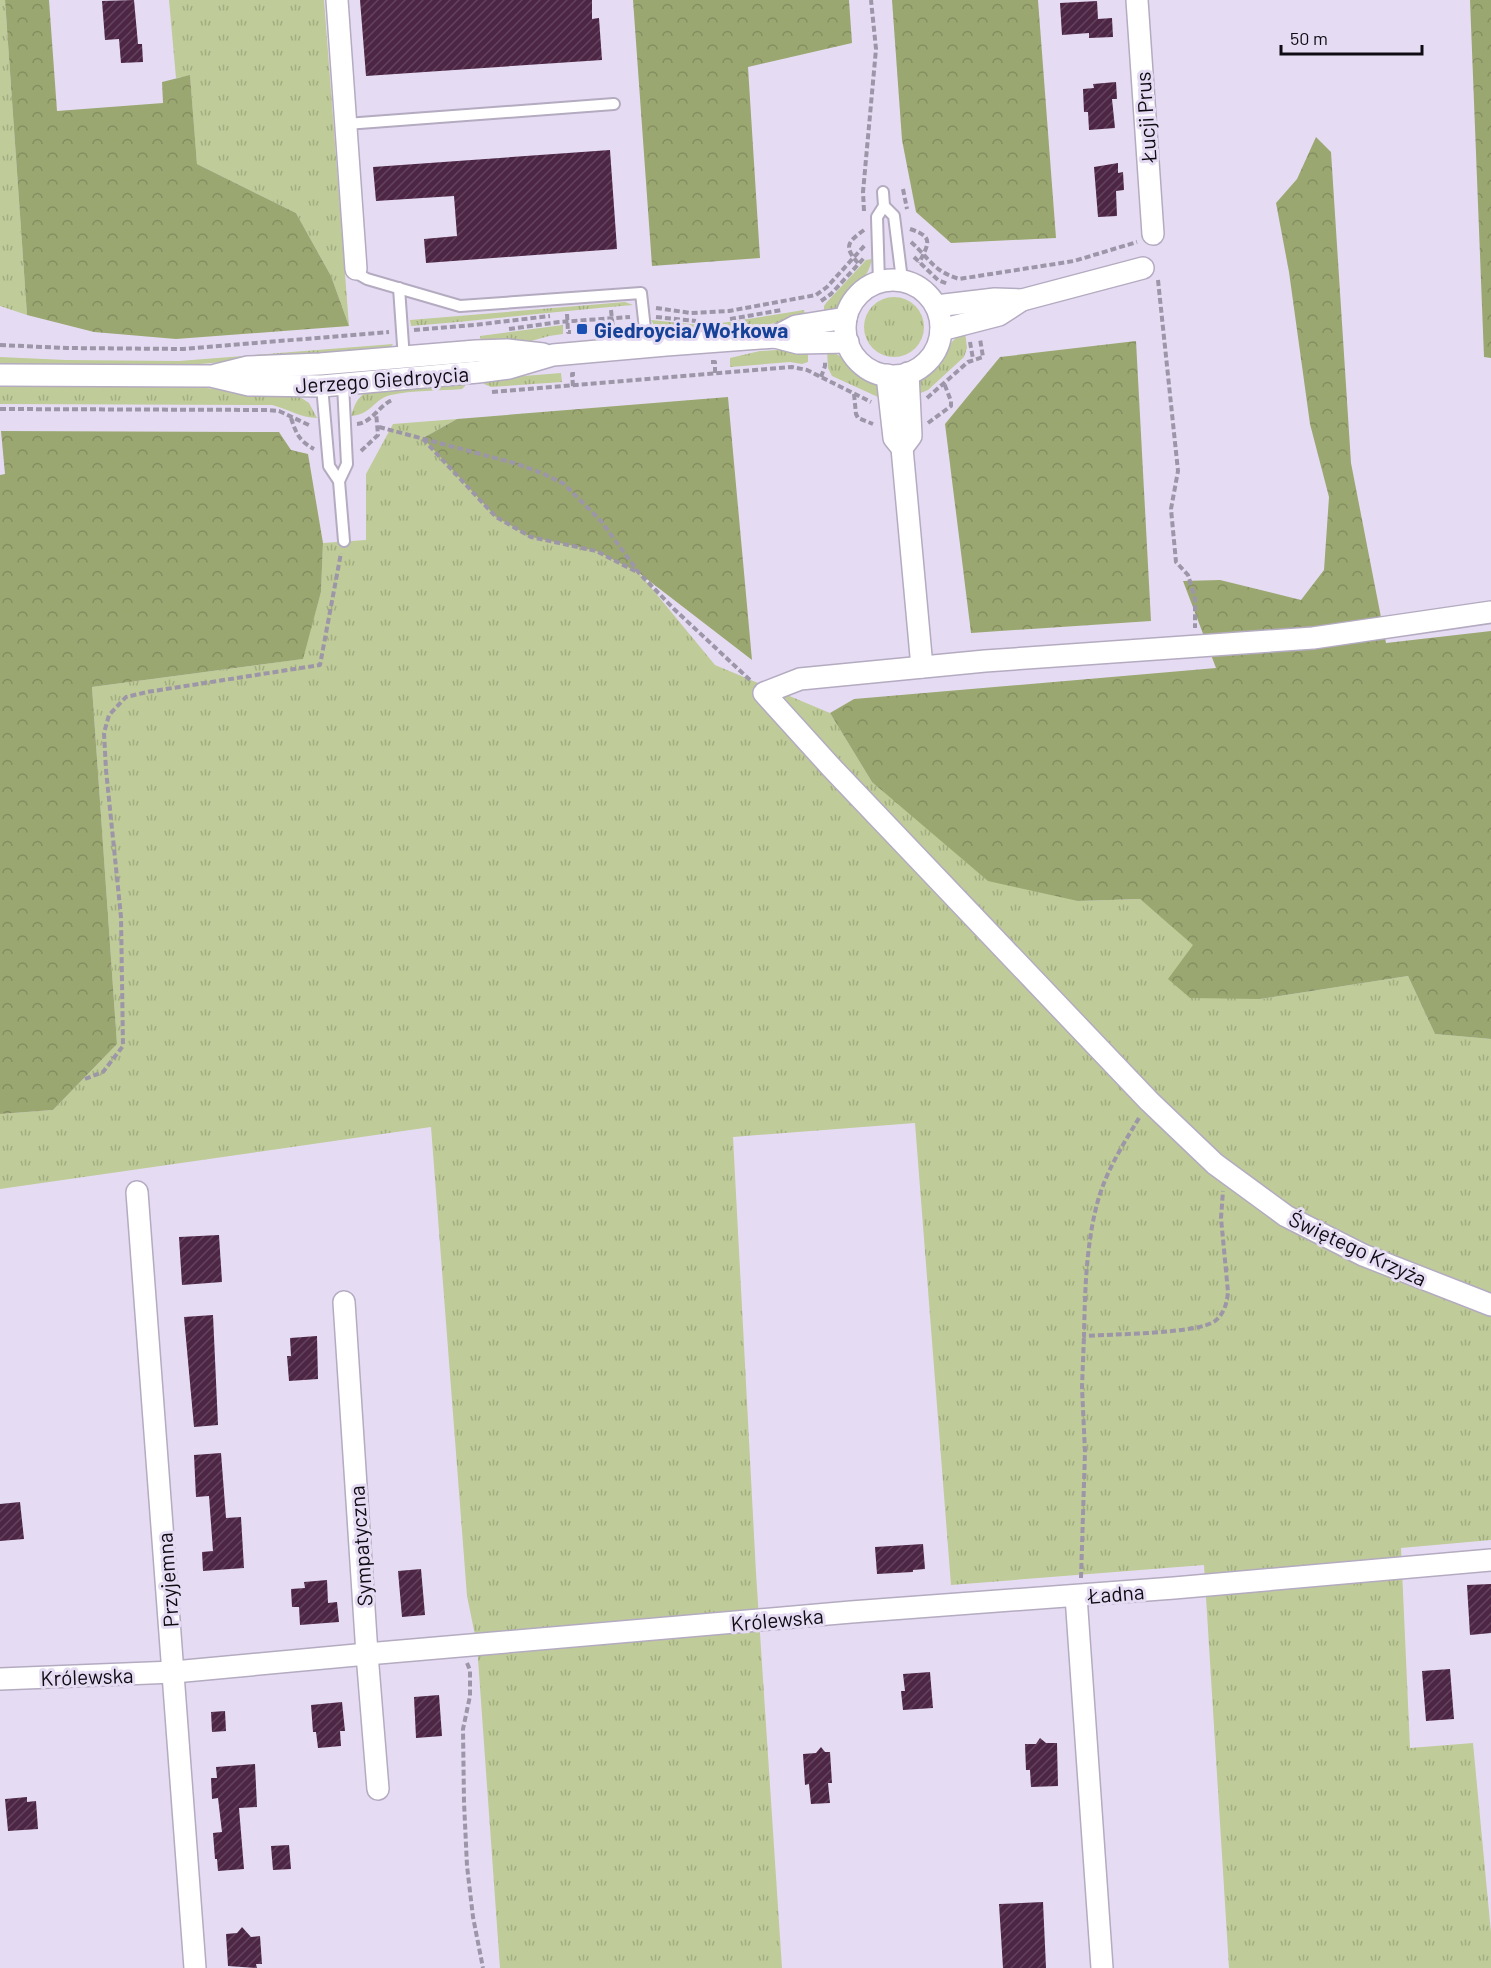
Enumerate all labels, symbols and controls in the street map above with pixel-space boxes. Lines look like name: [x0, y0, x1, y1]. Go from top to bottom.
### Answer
scale bar: [1281, 18, 1422, 56]
text: 50 m: [1290, 27, 1328, 49]
street label: Łucji Prus: [1129, 71, 1161, 164]
place label: Giedroycia/Wołkowa: [594, 317, 788, 342]
marker: Giedroycia/Wołkowa: [575, 322, 589, 336]
street label: Jerzego Giedroycia: [294, 360, 470, 398]
street label: Świętego Krzyża: [1285, 1205, 1431, 1291]
street label: Sympatyczna: [343, 1485, 377, 1607]
street label: Przyjemna: [151, 1532, 183, 1628]
street label: Ładna: [1086, 1578, 1145, 1608]
street label: Królewska: [730, 1602, 824, 1636]
street label: Królewska: [40, 1662, 134, 1690]

